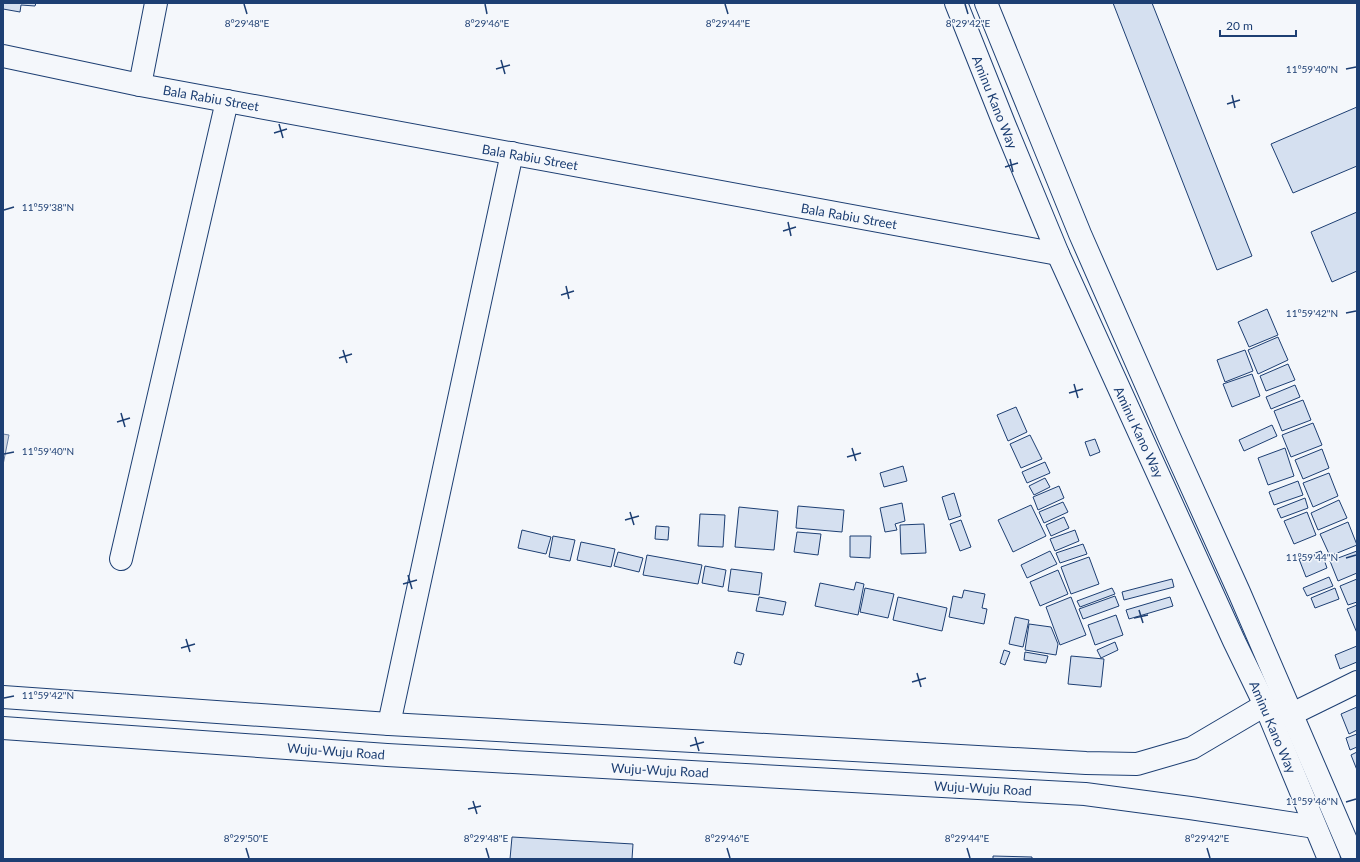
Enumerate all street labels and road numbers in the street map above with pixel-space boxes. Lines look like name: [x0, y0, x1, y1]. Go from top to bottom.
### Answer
street label: Aminu Kano Way: [969, 53, 1021, 151]
street label: Bala Rabiu Street: [162, 82, 261, 114]
street label: Bala Rabiu Street: [481, 141, 580, 173]
street label: Bala Rabiu Street: [800, 200, 899, 232]
street label: Aminu Kano Way: [1111, 384, 1167, 480]
street label: Aminu Kano Way: [1246, 678, 1300, 776]
street label: Wuju-Wuju Road: [287, 740, 385, 762]
street label: Wuju-Wuju Road: [611, 759, 709, 781]
street label: Wuju-Wuju Road: [934, 777, 1032, 799]

